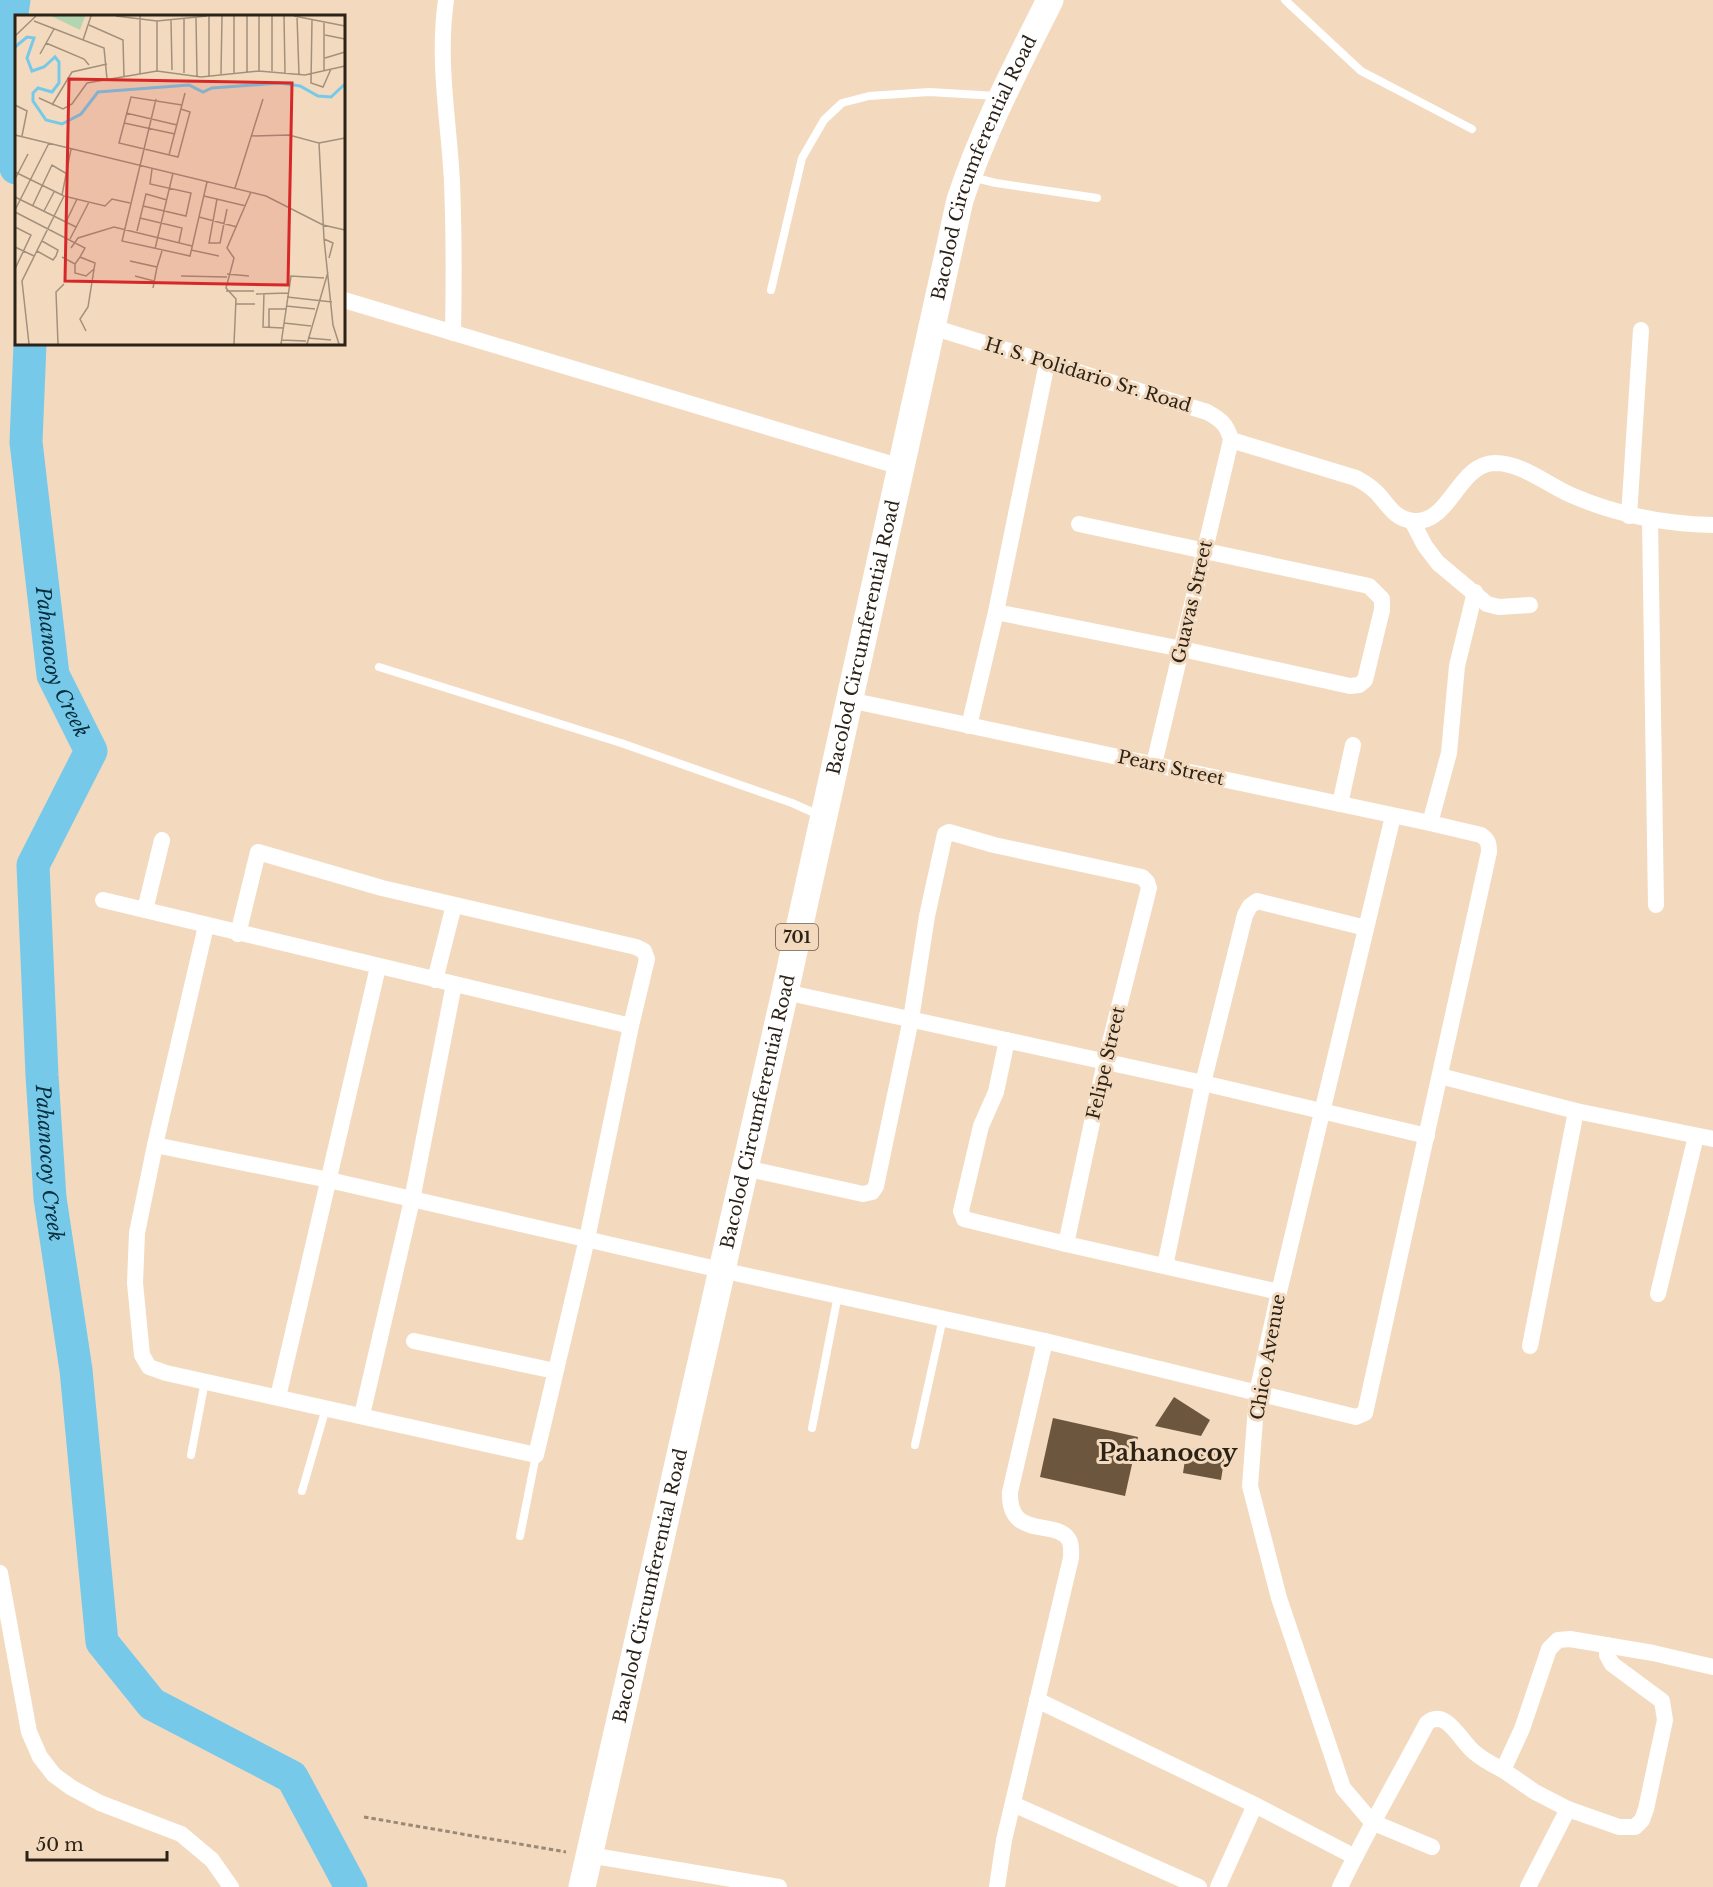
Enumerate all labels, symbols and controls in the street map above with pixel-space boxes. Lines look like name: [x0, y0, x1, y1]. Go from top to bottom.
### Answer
inset map: [15, 15, 345, 345]
street label: Bacolod Circumferential Road: [927, 32, 1041, 302]
street label: H. S. Polidario Sr. Road: [982, 333, 1194, 417]
street label: Bacolod Circumferential Road: [822, 498, 904, 777]
street label: Guavas Street: [1167, 538, 1217, 666]
water label: Pahanocoy Creek: [31, 584, 94, 741]
street label: Pears Street: [1116, 746, 1226, 790]
road number: 701: [776, 924, 818, 950]
street label: Bacolod Circumferential Road: [716, 972, 800, 1251]
street label: Felipe Street: [1082, 1004, 1130, 1122]
water label: Pahanocoy Creek: [31, 1083, 68, 1243]
street label: Chico Avenue: [1246, 1292, 1290, 1422]
district label: Pahanocoy: [1098, 1438, 1238, 1467]
street label: Bacolod Circumferential Road: [609, 1446, 692, 1725]
scale bar: [27, 1824, 166, 1862]
text: 50 m: [36, 1834, 84, 1856]

